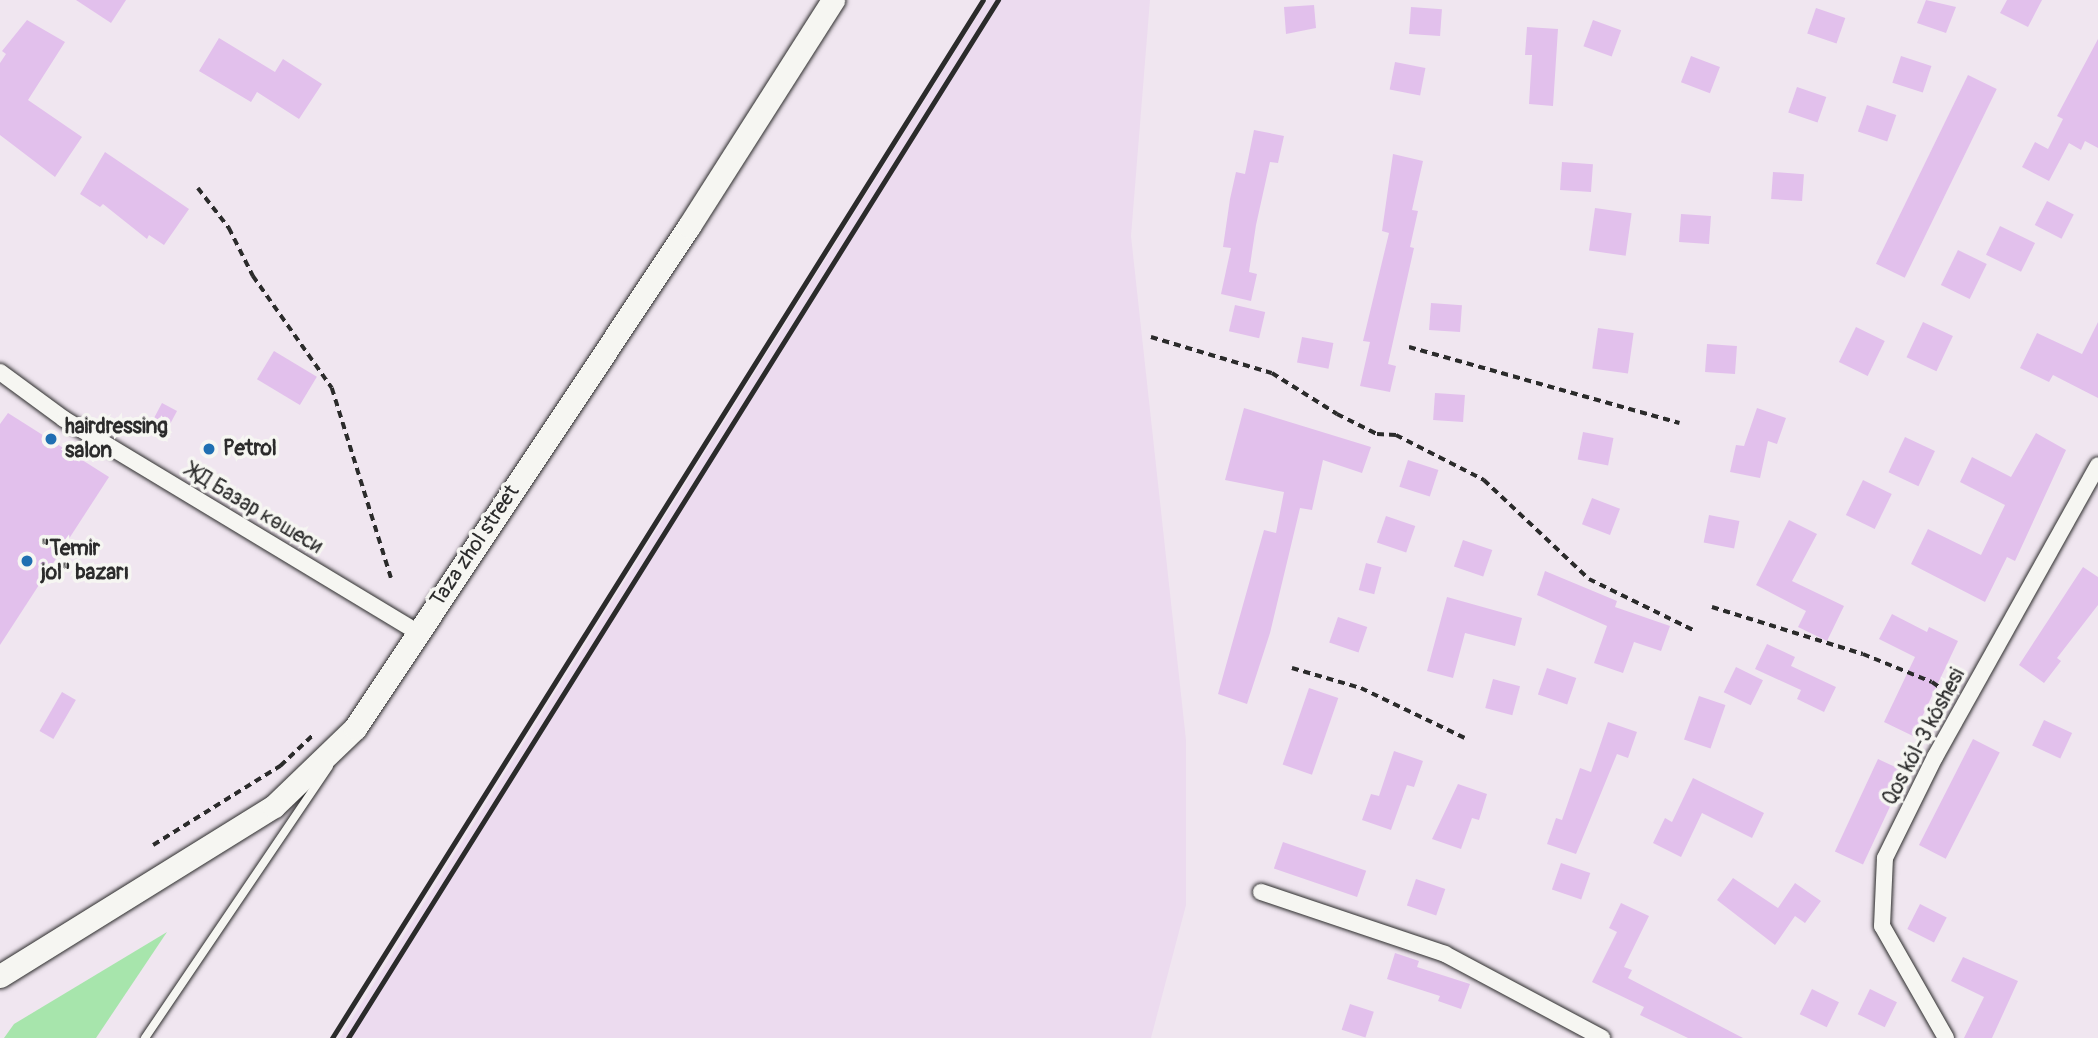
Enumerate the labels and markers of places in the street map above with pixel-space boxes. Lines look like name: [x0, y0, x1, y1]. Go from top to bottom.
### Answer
place label: hairdressing salon: [65, 414, 168, 464]
marker: hairdressing salon: [43, 431, 59, 447]
place label: Petrol: [223, 436, 277, 462]
marker: Petrol: [201, 441, 217, 457]
place label: "Temir jol" bazarı: [41, 536, 129, 586]
marker: "Temir jol" bazarı: [19, 553, 35, 569]

